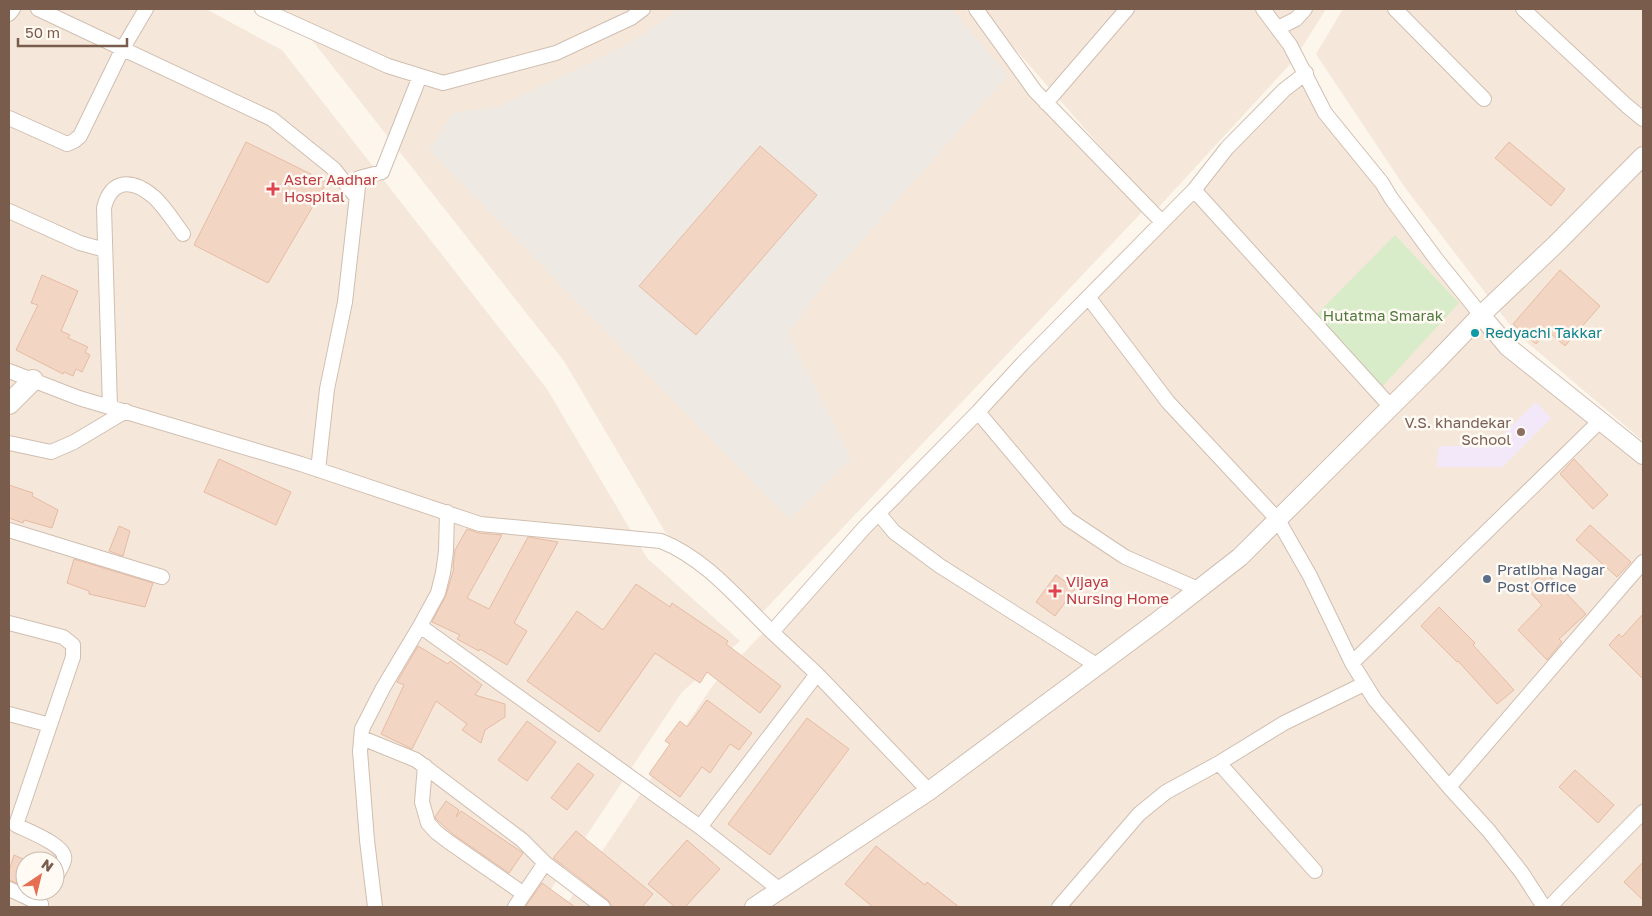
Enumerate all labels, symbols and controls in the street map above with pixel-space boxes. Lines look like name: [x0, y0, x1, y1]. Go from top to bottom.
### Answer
scale bar: [18, 15, 126, 47]
text: 50 m: [25, 23, 60, 41]
place label: Aster Aadhar Hospital: [284, 170, 378, 205]
marker: Aster Aadhar Hospital: [266, 182, 280, 196]
park label: Hutatma Smarak: [1323, 306, 1444, 324]
place label: Redyachi Takkar: [1485, 323, 1602, 341]
marker: Redyachi Takkar: [1469, 327, 1481, 339]
place label: V.S. khandekar School: [1405, 413, 1511, 448]
marker: V.S. khandekar School: [1515, 426, 1527, 438]
place label: Pratibha Nagar Post Office: [1497, 560, 1605, 595]
place label: Vijaya Nursing Home: [1066, 572, 1169, 607]
marker: Pratibha Nagar Post Office: [1481, 573, 1493, 585]
marker: Vijaya Nursing Home: [1048, 584, 1062, 598]
north arrow: [15, 851, 65, 901]
text: N: [39, 855, 57, 875]

